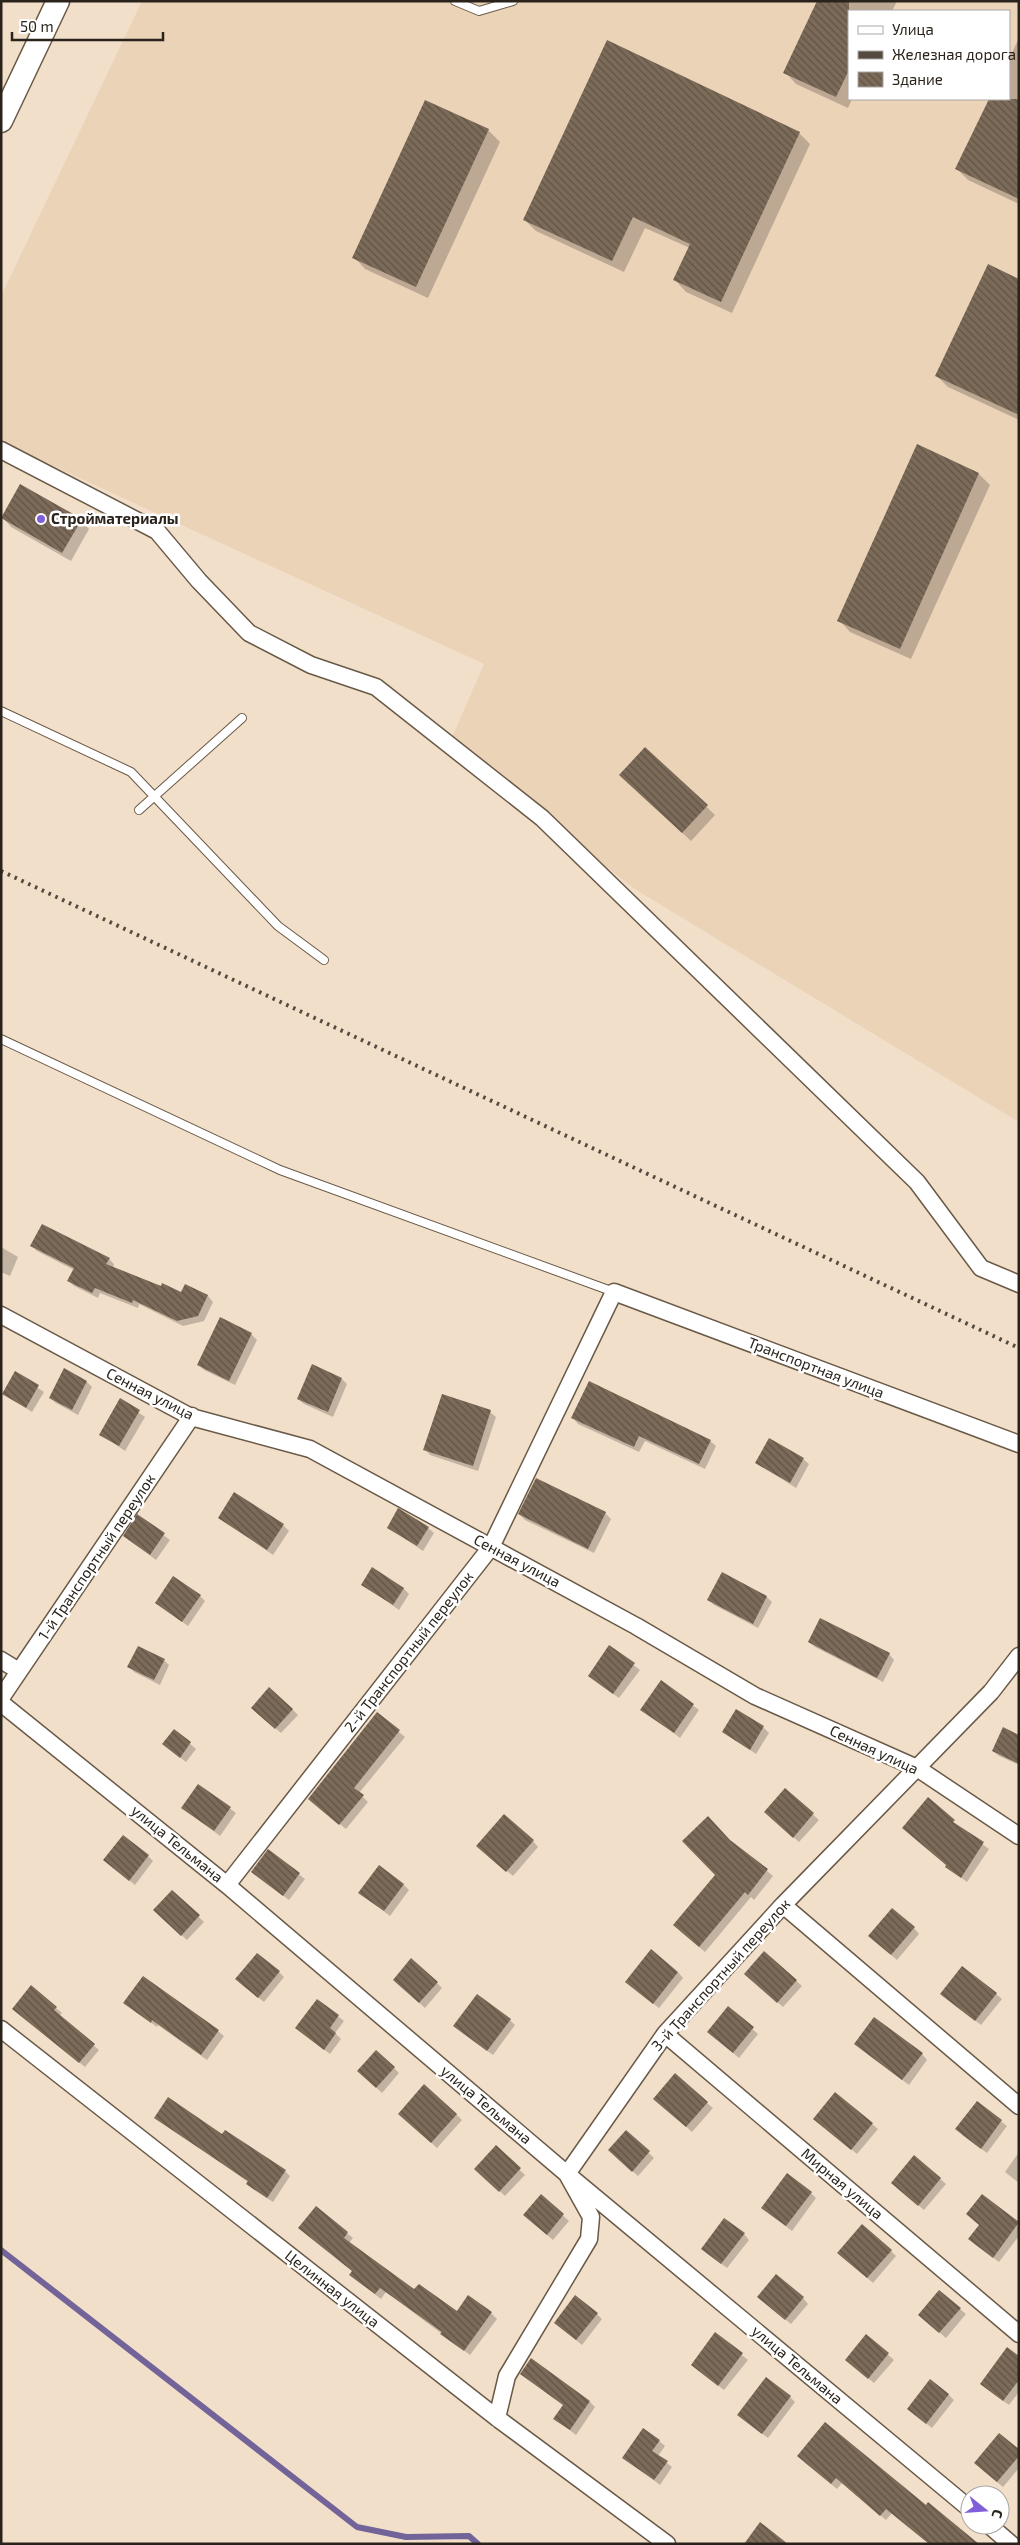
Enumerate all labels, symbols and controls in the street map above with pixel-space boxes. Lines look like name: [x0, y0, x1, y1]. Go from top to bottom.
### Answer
scale bar: [12, 10, 164, 42]
legend: [848, 10, 1010, 100]
text: 50 m: [20, 17, 54, 35]
text: Улица: [892, 20, 934, 38]
text: Железная дорога: [892, 45, 1016, 63]
text: Здание: [892, 70, 943, 88]
place label: Стройматериалы: [51, 509, 179, 527]
marker: Стройматериалы: [35, 513, 47, 525]
street label: Транспортная улица: [745, 1333, 887, 1402]
street label: Сенная улица: [103, 1363, 197, 1424]
street label: 1-й Транспортный переулок: [34, 1470, 159, 1643]
street label: Сенная улица: [471, 1530, 564, 1591]
street label: 2-й Транспортный переулок: [340, 1567, 477, 1736]
street label: Сенная улица: [827, 1721, 922, 1778]
street label: улица Тельмана: [127, 1801, 227, 1887]
street label: 3-й Транспортный переулок: [647, 1894, 794, 2055]
street label: улица Тельмана: [437, 2061, 536, 2148]
street label: Мирная улица: [797, 2144, 887, 2223]
street label: Целинная улица: [281, 2246, 383, 2331]
street label: улица Тельмана: [748, 2321, 847, 2408]
north arrow: [960, 2485, 1010, 2535]
text: С: [989, 2508, 1007, 2520]

